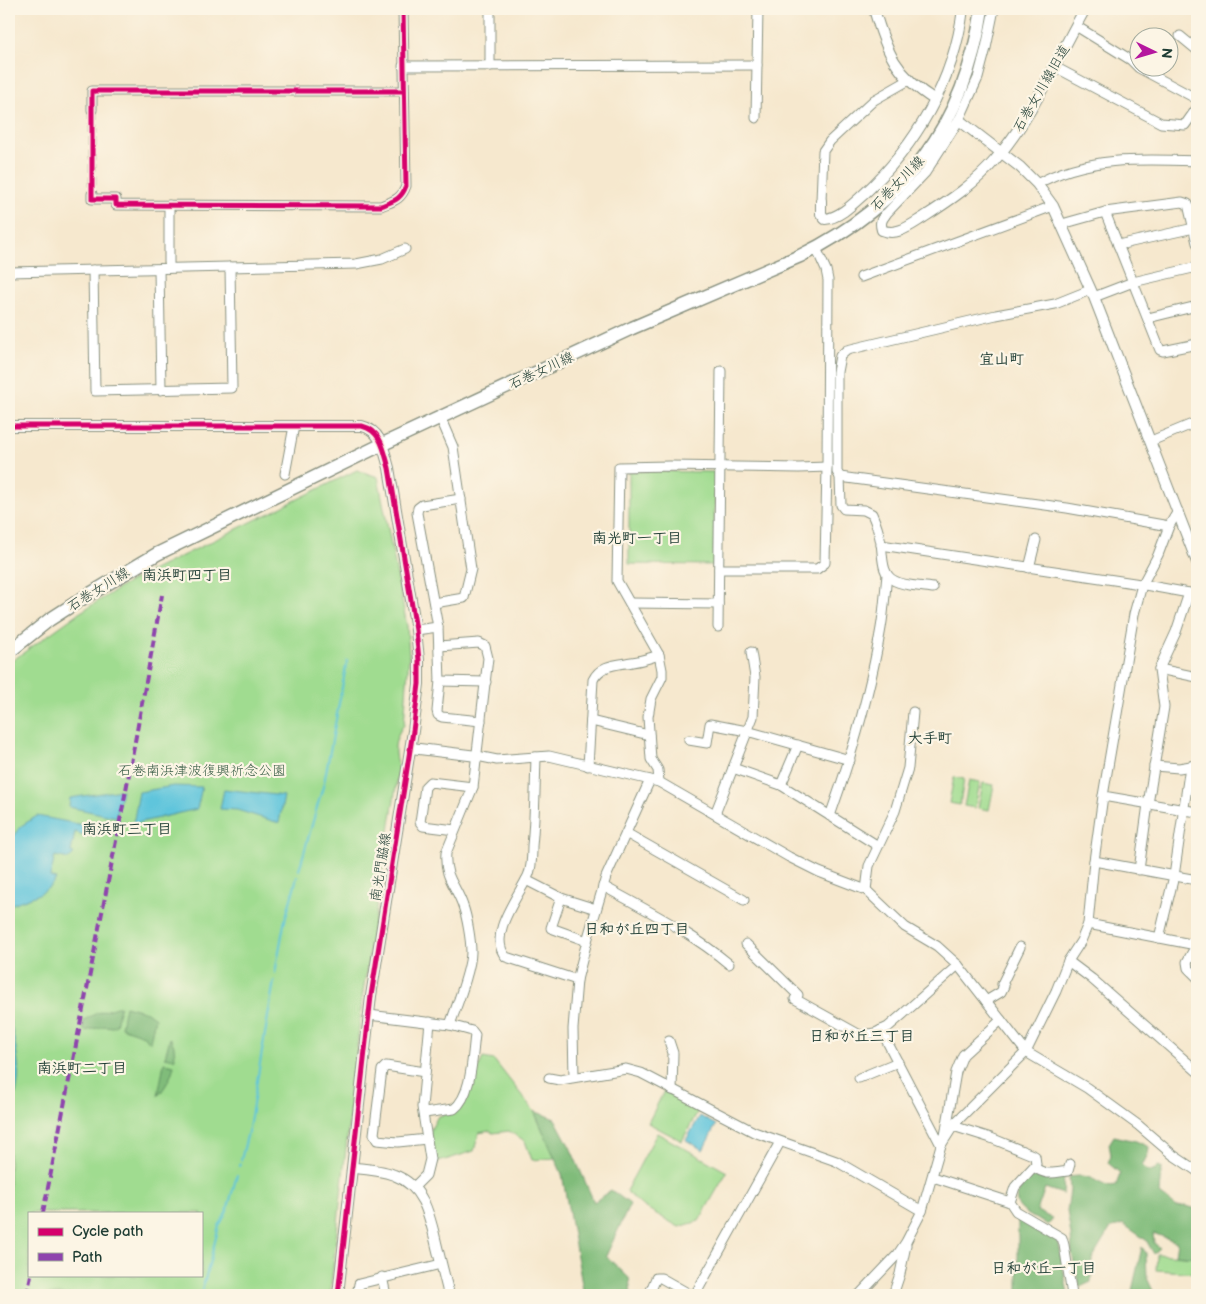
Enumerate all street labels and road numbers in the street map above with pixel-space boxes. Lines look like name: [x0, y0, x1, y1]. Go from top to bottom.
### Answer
street label: 石巻女川線旧道: [1010, 42, 1073, 135]
street label: 石巻女川線: [867, 152, 928, 214]
street label: 石巻女川線: [506, 348, 577, 393]
street label: 石巻女川線: [64, 564, 132, 615]
street label: 南光門脇線: [367, 831, 394, 903]

